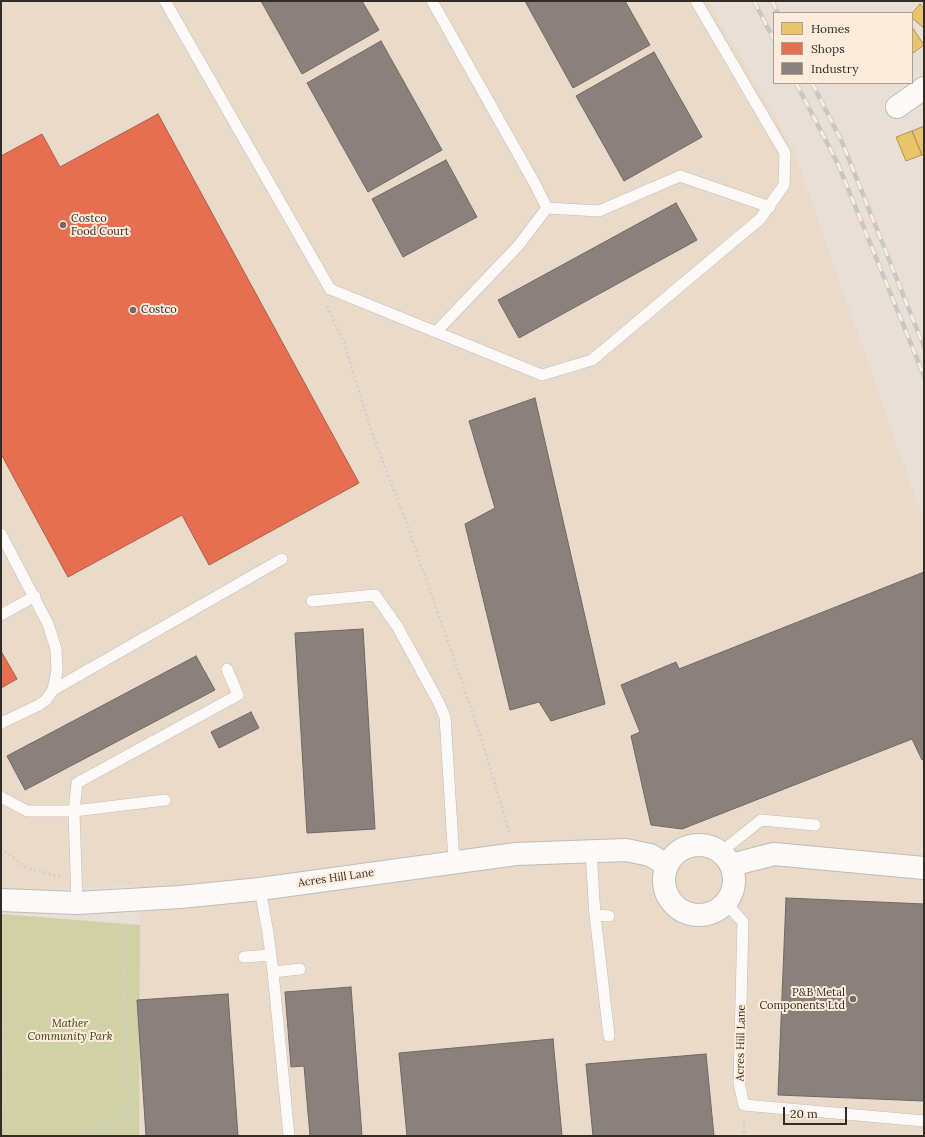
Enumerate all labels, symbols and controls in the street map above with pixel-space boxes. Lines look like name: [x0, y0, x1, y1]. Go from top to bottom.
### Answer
legend: [773, 12, 913, 84]
text: Homes: [811, 21, 850, 36]
text: Shops: [811, 41, 845, 56]
text: Industry: [811, 61, 858, 76]
place label: Costco Food Court: [71, 212, 129, 238]
marker: Costco Food Court: [58, 220, 68, 230]
place label: Costco: [141, 303, 177, 317]
marker: Costco: [128, 305, 138, 315]
street label: Acres Hill Lane: [297, 866, 375, 890]
place label: P&B Metal Components Ltd: [759, 986, 845, 1012]
marker: P&B Metal Components Ltd: [848, 994, 858, 1004]
street label: Acres Hill Lane: [734, 1005, 748, 1081]
park label: Mather Community Park: [27, 1017, 113, 1043]
scale bar: [785, 1099, 849, 1125]
text: 20 m: [790, 1106, 818, 1121]

